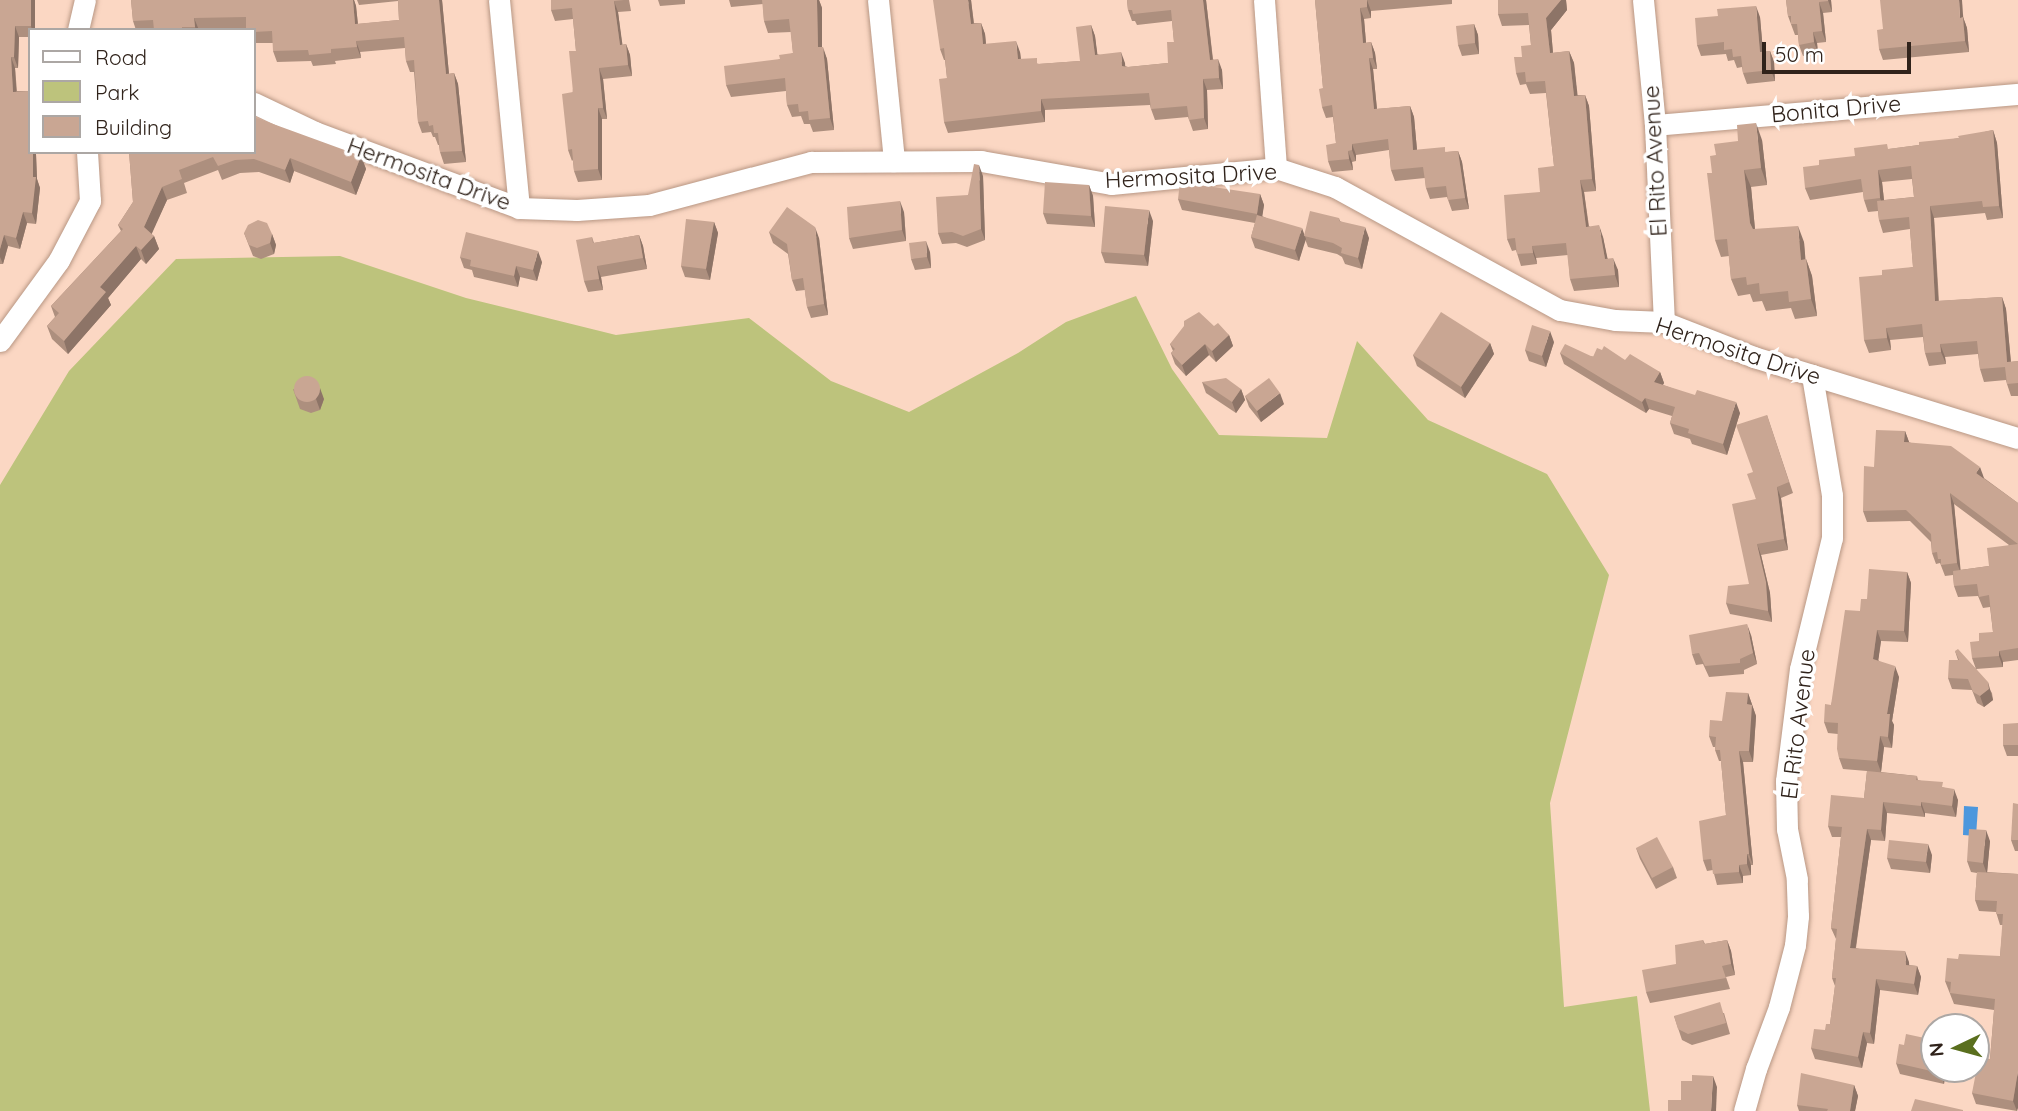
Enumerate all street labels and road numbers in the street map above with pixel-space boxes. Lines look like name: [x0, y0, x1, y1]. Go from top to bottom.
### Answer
street label: El Rito Avenue: [1637, 85, 1673, 237]
street label: Bonita Drive: [1770, 90, 1902, 128]
street label: Hermosita Drive: [343, 132, 515, 216]
street label: Hermosita Drive: [1104, 158, 1278, 194]
street label: Hermosita Drive: [1652, 311, 1824, 391]
street label: El Rito Avenue: [1775, 647, 1821, 801]

